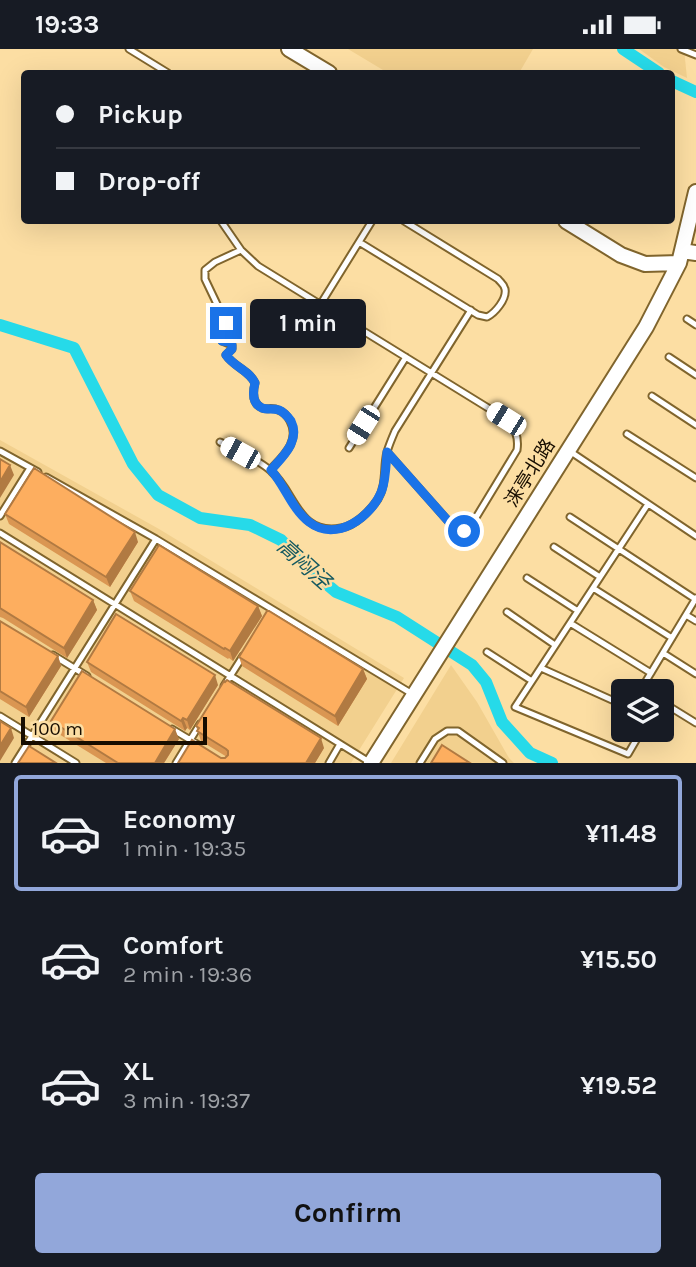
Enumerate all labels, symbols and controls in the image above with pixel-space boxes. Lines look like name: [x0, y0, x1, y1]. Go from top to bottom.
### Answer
text: 19:33: [35, 9, 99, 40]
text: Pickup: [98, 99, 183, 130]
text: Drop-off: [98, 166, 200, 197]
callout: 1 min: [250, 299, 366, 347]
route end: [210, 307, 242, 339]
text: 1 min: [279, 310, 337, 337]
car: [483, 399, 530, 439]
car: [343, 402, 384, 448]
car: [217, 434, 264, 472]
street label: 涞亭北路: [501, 435, 559, 511]
route start: [448, 515, 480, 547]
water label: 高闷泾: [273, 534, 337, 595]
map controls: [611, 679, 674, 742]
button: layers: [611, 679, 674, 742]
scale bar: [21, 714, 206, 746]
text: 100 m: [32, 718, 83, 740]
icon: car: [39, 802, 102, 865]
text: Economy: [123, 804, 235, 835]
text: ¥11.48: [585, 818, 657, 849]
text: 1 min · 19:35: [123, 835, 246, 862]
icon: car: [39, 928, 102, 991]
text: Comfort: [123, 930, 224, 961]
text: ¥15.50: [580, 944, 657, 975]
text: 2 min · 19:36: [123, 961, 252, 988]
icon: car: [39, 1054, 102, 1117]
text: XL: [123, 1056, 154, 1087]
text: ¥19.52: [580, 1070, 657, 1101]
text: 3 min · 19:37: [123, 1087, 250, 1114]
button: Confirm: [35, 1173, 661, 1253]

